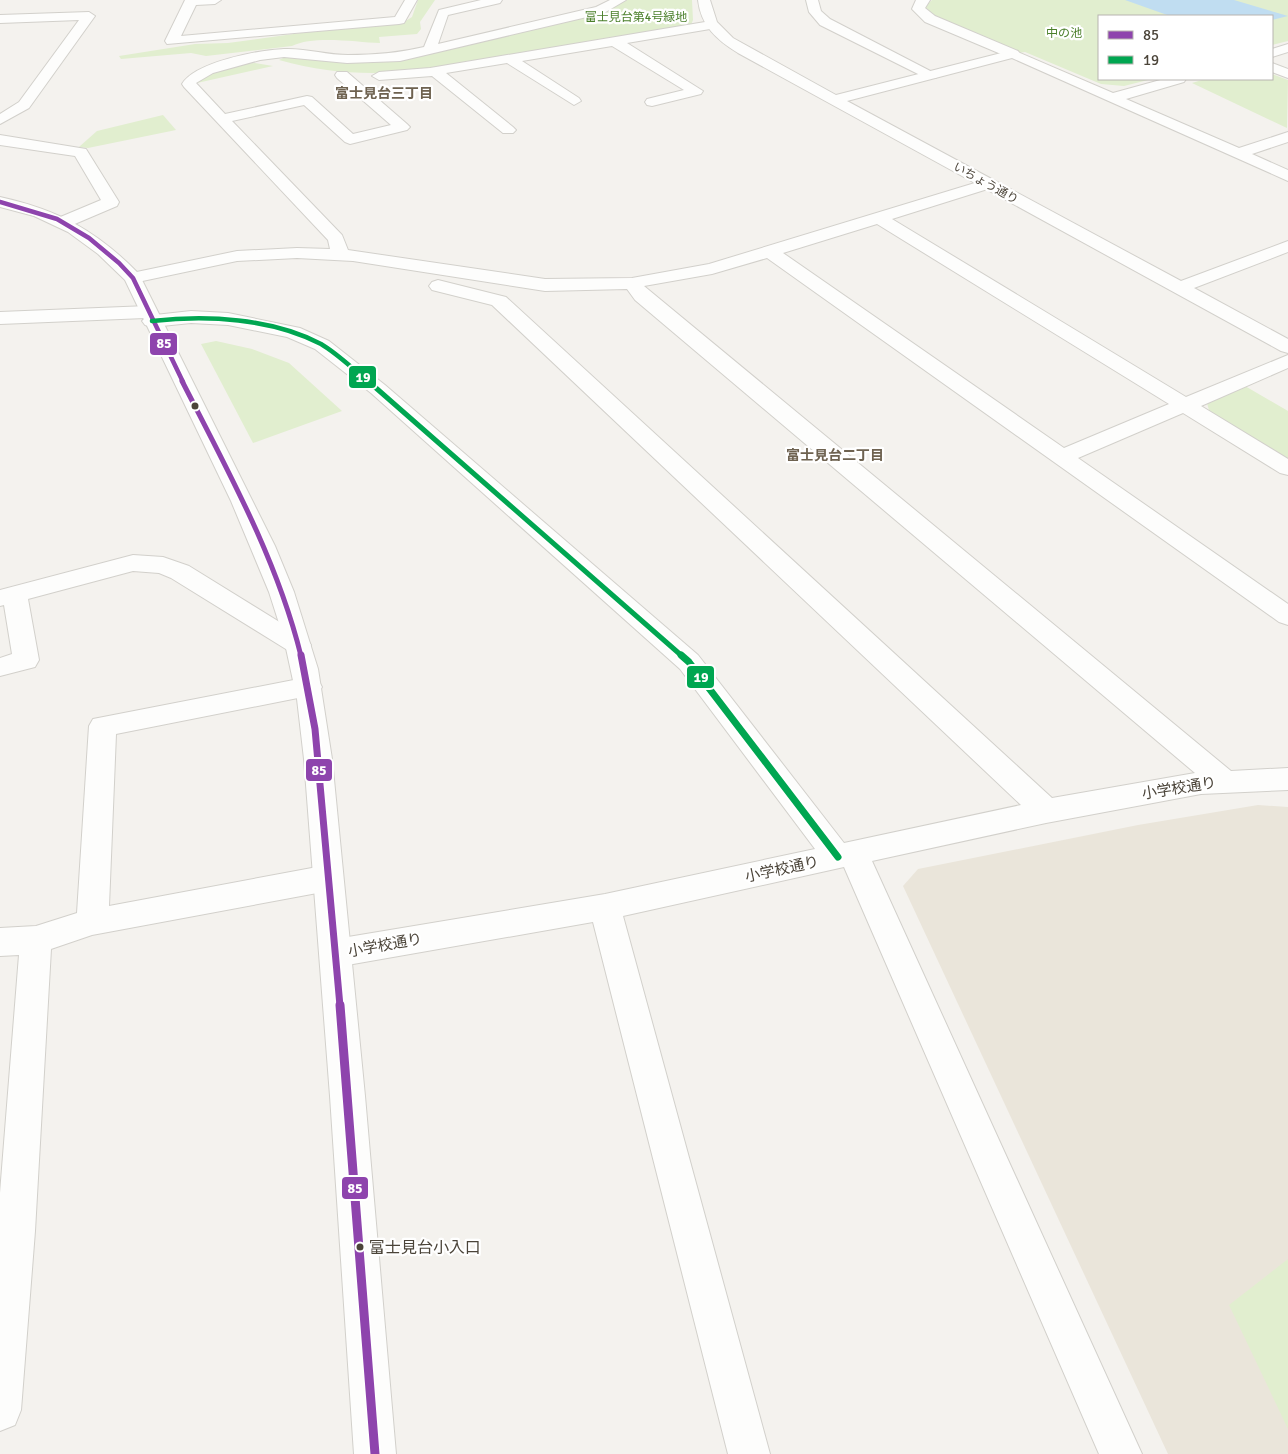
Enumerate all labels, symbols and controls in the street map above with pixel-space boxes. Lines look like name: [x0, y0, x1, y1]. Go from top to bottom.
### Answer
park label: 富士見台第4号緑地: [585, 10, 687, 25]
legend: [1098, 15, 1273, 80]
park label: 中の池: [1046, 26, 1082, 41]
text: 85: [1143, 26, 1159, 44]
text: 19: [1143, 51, 1159, 69]
district label: 富士見台三丁目: [335, 85, 433, 102]
street label: いちょう通り: [951, 159, 1021, 207]
line badge: 85: [149, 332, 178, 356]
text: 85: [156, 335, 172, 352]
line badge: 19: [348, 365, 377, 389]
text: 19: [355, 369, 371, 386]
unlabelled marker: [190, 401, 200, 411]
district label: 富士見台二丁目: [786, 447, 884, 464]
line badge: 19: [686, 665, 715, 689]
text: 19: [693, 669, 709, 686]
line badge: 85: [305, 758, 333, 782]
text: 85: [311, 762, 327, 779]
street label: 小学校通り: [1141, 773, 1217, 803]
street label: 小学校通り: [743, 852, 821, 886]
street label: 小学校通り: [346, 930, 424, 960]
line badge: 85: [341, 1176, 369, 1200]
text: 85: [347, 1180, 363, 1197]
place label: 富士見台小入口: [369, 1238, 481, 1258]
marker: 富士見台小入口: [355, 1242, 365, 1252]

